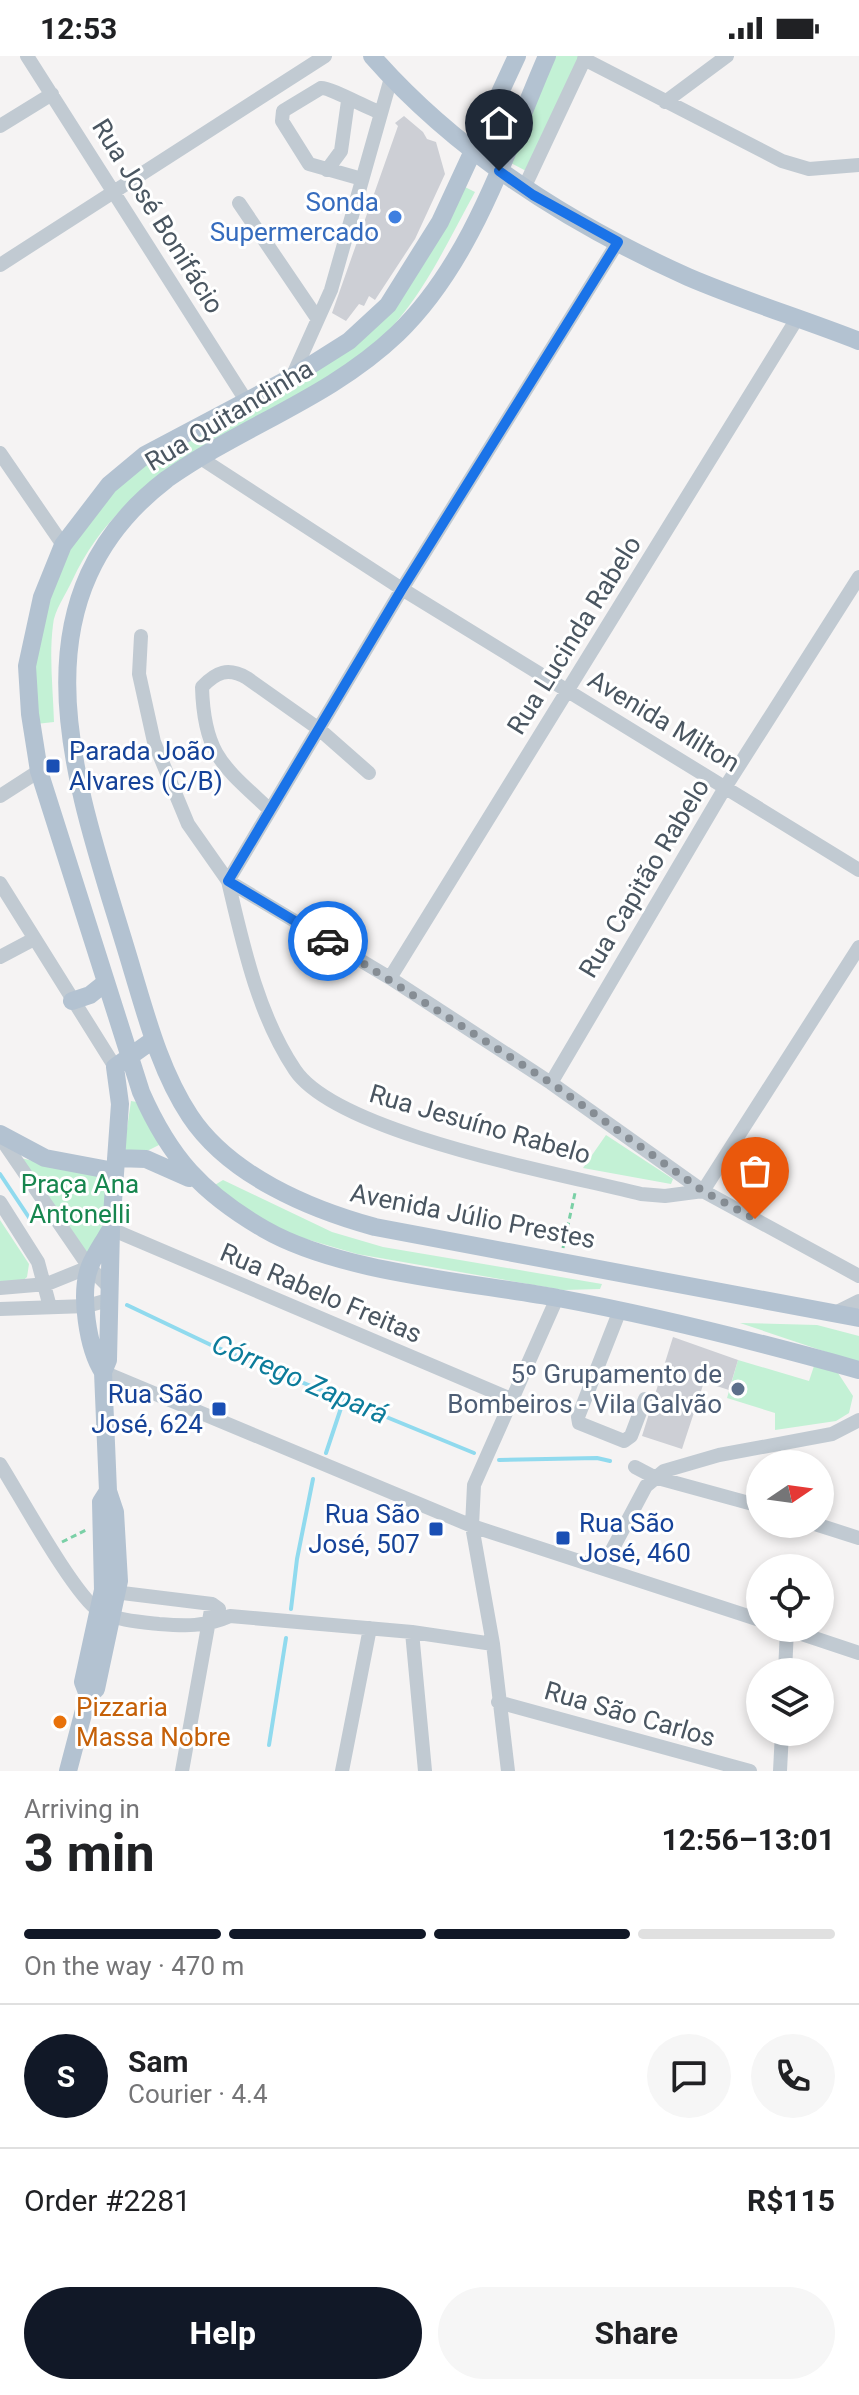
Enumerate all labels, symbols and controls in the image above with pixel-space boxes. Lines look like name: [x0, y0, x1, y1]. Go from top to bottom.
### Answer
text: 12:53: [40, 11, 117, 46]
pin: [465, 89, 533, 171]
icon: home: [477, 101, 521, 145]
street label: Rua José Bonifácio: [86, 113, 230, 319]
place label: Sonda Supermercado: [210, 187, 379, 247]
marker: Sonda Supermercado: [386, 208, 404, 226]
street label: Rua Quitandinha: [140, 353, 318, 477]
street label: Rua Lucinda Rabelo: [501, 530, 647, 740]
street label: Avenida Milton: [583, 664, 745, 778]
place label: Parada João Alvares (C/B): [69, 736, 223, 796]
marker: Parada João Alvares (C/B): [44, 757, 62, 775]
street label: Rua Capitão Rabelo: [573, 773, 715, 983]
courier: [288, 901, 368, 981]
icon: car: [306, 919, 350, 963]
street label: Rua Jesuíno Rabelo: [366, 1078, 594, 1170]
pin: [721, 1137, 789, 1219]
icon: bag: [733, 1149, 777, 1193]
park label: Praça Ana Antonelli: [21, 1169, 139, 1229]
street label: Avenida Júlio Prestes: [348, 1178, 598, 1254]
street label: Rua Rabelo Freitas: [216, 1237, 426, 1349]
water label: Córrego Zapará: [207, 1327, 393, 1431]
place label: 5º Grupamento de Bombeiros - Vila Galvão: [447, 1359, 722, 1419]
place label: Rua São José, 624: [91, 1379, 203, 1439]
marker: 5º Grupamento de Bombeiros - Vila Galvão: [729, 1380, 747, 1398]
marker: Rua São José, 624: [210, 1400, 228, 1418]
north arrow: [746, 1450, 834, 1538]
map controls: [746, 1450, 834, 1746]
place label: Rua São José, 507: [308, 1499, 420, 1559]
place label: Rua São José, 460: [579, 1508, 691, 1568]
marker: Rua São José, 507: [427, 1520, 445, 1538]
marker: Rua São José, 460: [554, 1529, 572, 1547]
button: locate: [746, 1554, 834, 1642]
button: layers: [746, 1658, 834, 1746]
street label: Rua São Carlos: [541, 1675, 719, 1753]
place label: Pizzaria Massa Nobre: [76, 1692, 231, 1752]
marker: Pizzaria Massa Nobre: [51, 1713, 69, 1731]
text: Arriving in: [24, 1794, 140, 1824]
text: 12:56–13:01: [661, 1822, 835, 1857]
text: 3 min: [24, 1823, 155, 1884]
text: On the way · 470 m: [24, 1951, 244, 1981]
button: chat: [647, 2034, 731, 2118]
button: phone: [751, 2034, 835, 2118]
text: Sam: [128, 2044, 189, 2079]
text: S: [57, 2059, 75, 2094]
text: Courier · 4.4: [128, 2079, 268, 2109]
text: Order #2281: [24, 2183, 191, 2218]
text: R$115: [747, 2183, 835, 2218]
button: Help: [24, 2287, 422, 2379]
button: Share: [438, 2287, 835, 2379]

